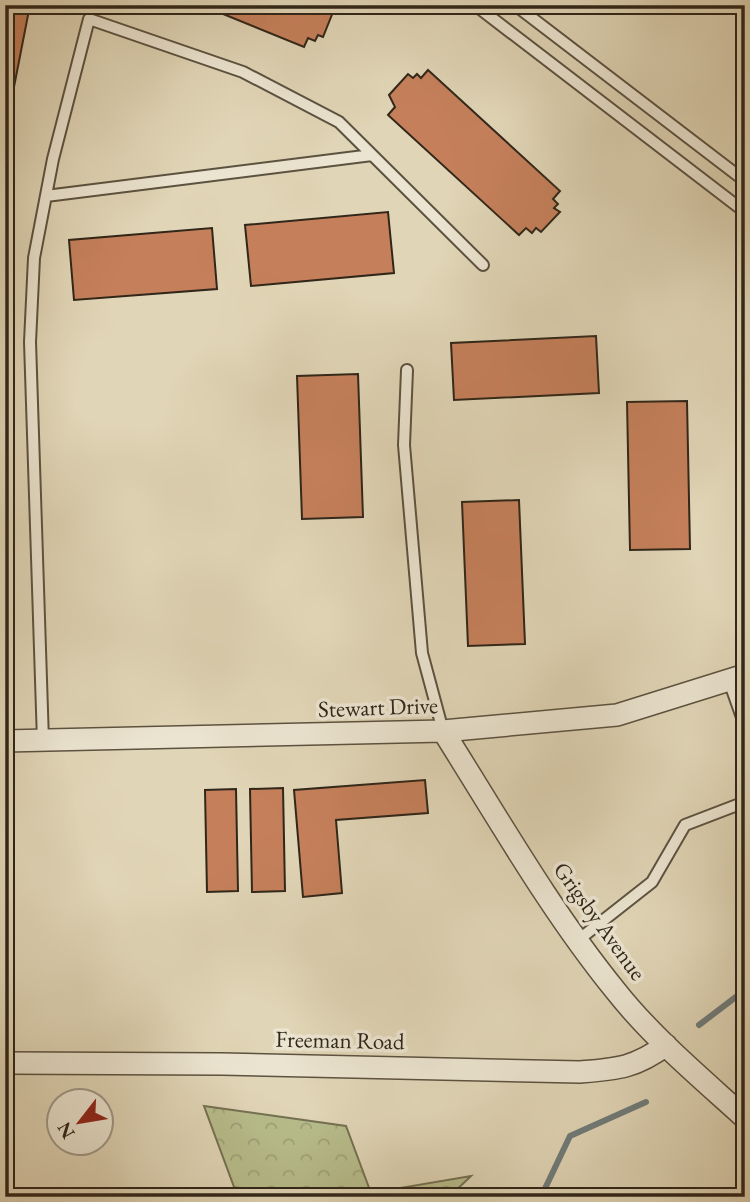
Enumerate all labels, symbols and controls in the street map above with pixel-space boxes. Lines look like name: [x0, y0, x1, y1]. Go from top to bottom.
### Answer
street label: Stewart Drive: [317, 690, 439, 724]
street label: Grigsby Avenue: [547, 856, 653, 986]
street label: Freeman Road: [275, 1024, 405, 1056]
north arrow: [46, 1086, 116, 1156]
text: N: [51, 1117, 81, 1144]

